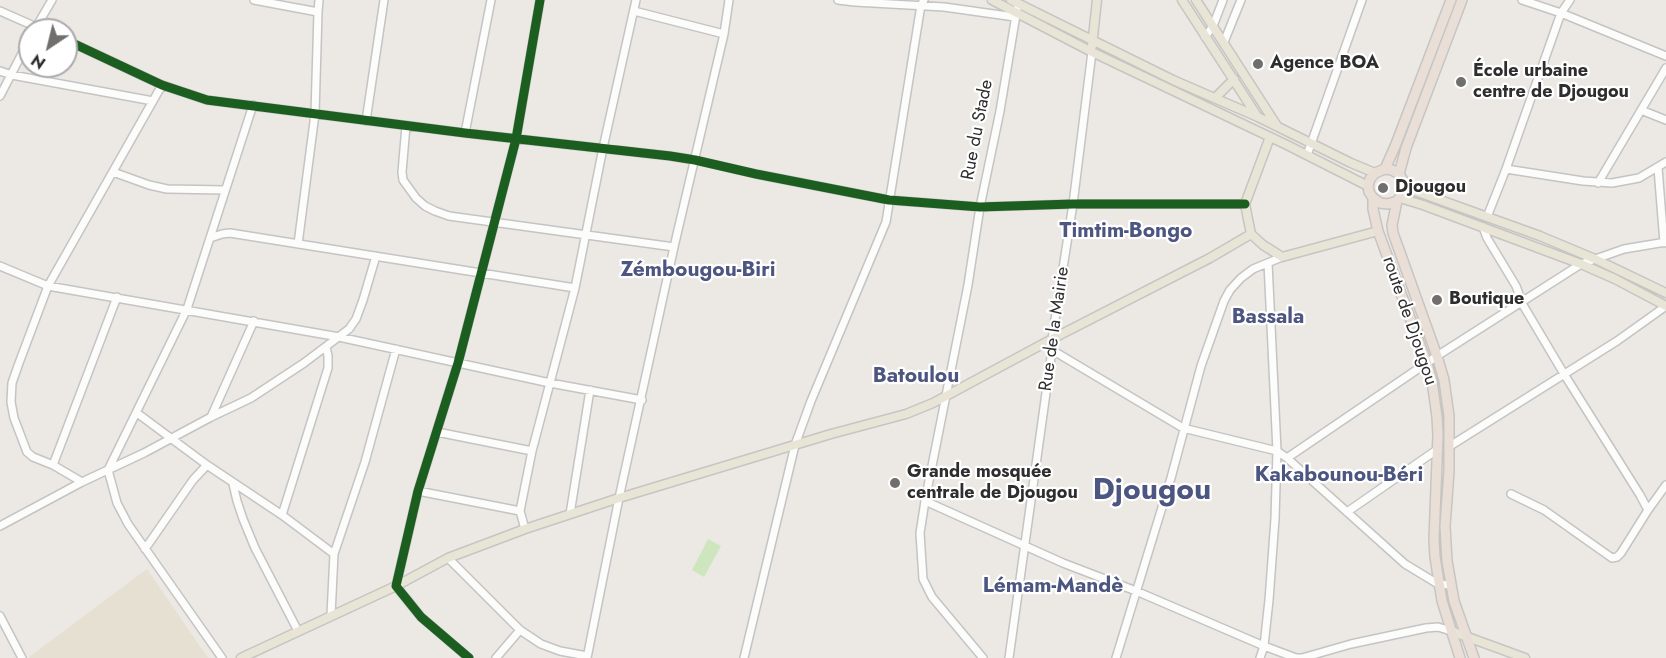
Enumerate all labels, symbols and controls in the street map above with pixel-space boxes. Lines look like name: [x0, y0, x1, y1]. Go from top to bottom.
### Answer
north arrow: [18, 18, 78, 78]
text: N: [27, 48, 50, 75]
place label: Agence BOA: [1270, 53, 1379, 75]
marker: Agence BOA: [1251, 57, 1265, 71]
place label: École urbaine centre de Djougou: [1473, 61, 1629, 104]
marker: École urbaine centre de Djougou: [1454, 75, 1468, 89]
street label: Rue du Stade: [958, 78, 998, 182]
place label: Djougou: [1395, 177, 1466, 199]
marker: Djougou: [1376, 181, 1390, 195]
district label: Timtim-Bongo: [1060, 219, 1192, 245]
street label: route de Djougou: [1377, 254, 1441, 388]
district label: Zémbougou-Biri: [620, 258, 776, 284]
street label: Rue de la Mairie: [1036, 265, 1074, 393]
place label: Boutique: [1449, 289, 1524, 311]
marker: Boutique: [1430, 293, 1444, 307]
district label: Bassala: [1232, 305, 1304, 331]
district label: Batoulou: [873, 364, 959, 390]
place label: Grande mosquée centrale de Djougou: [907, 462, 1078, 504]
district label: Kakabounou-Béri: [1255, 463, 1423, 489]
district label: Djougou: [1093, 474, 1211, 510]
marker: Grande mosquée centrale de Djougou: [888, 476, 902, 490]
district label: Lémam-Mandè: [983, 574, 1123, 600]

